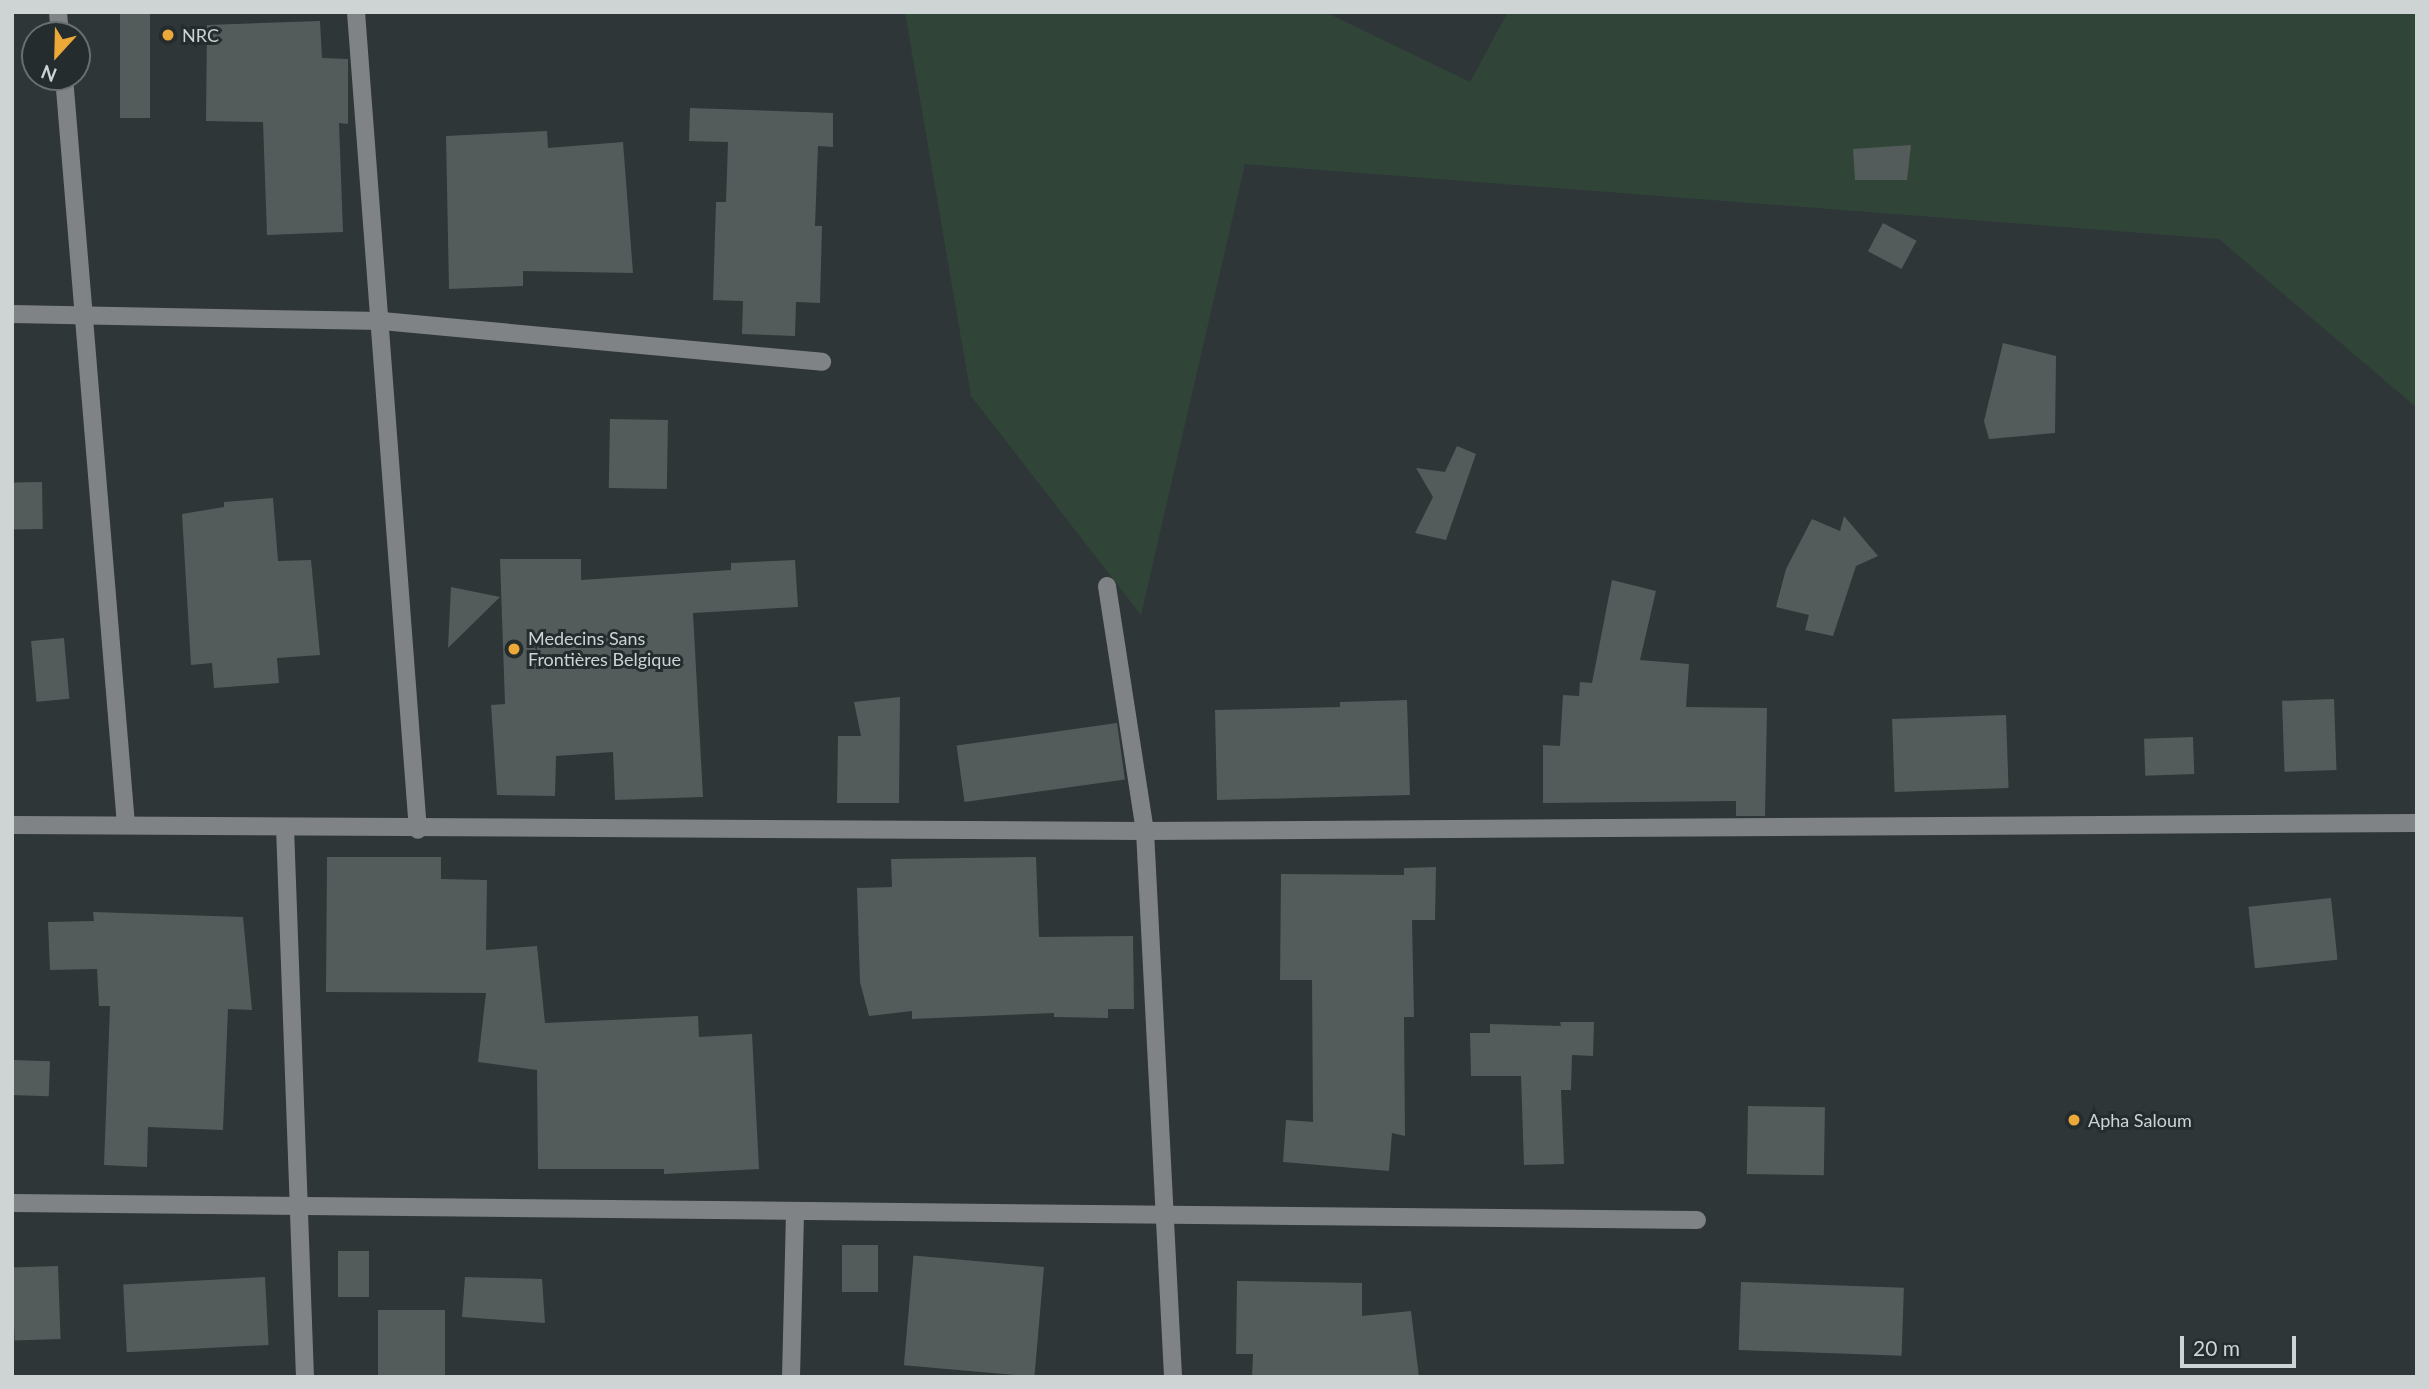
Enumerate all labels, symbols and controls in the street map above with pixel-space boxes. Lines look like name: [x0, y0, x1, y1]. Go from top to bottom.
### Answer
north arrow: [21, 21, 91, 91]
place label: NRC: [182, 24, 219, 46]
marker: NRC: [160, 27, 176, 43]
text: N: [38, 61, 60, 87]
place label: Medecins Sans Frontières Belgique: [528, 628, 681, 670]
marker: Medecins Sans Frontières Belgique: [506, 641, 522, 657]
place label: Apha Saloum: [2088, 1109, 2192, 1131]
marker: Apha Saloum: [2066, 1112, 2082, 1128]
scale bar: [2184, 1322, 2300, 1366]
text: 20 m: [2193, 1335, 2240, 1360]

